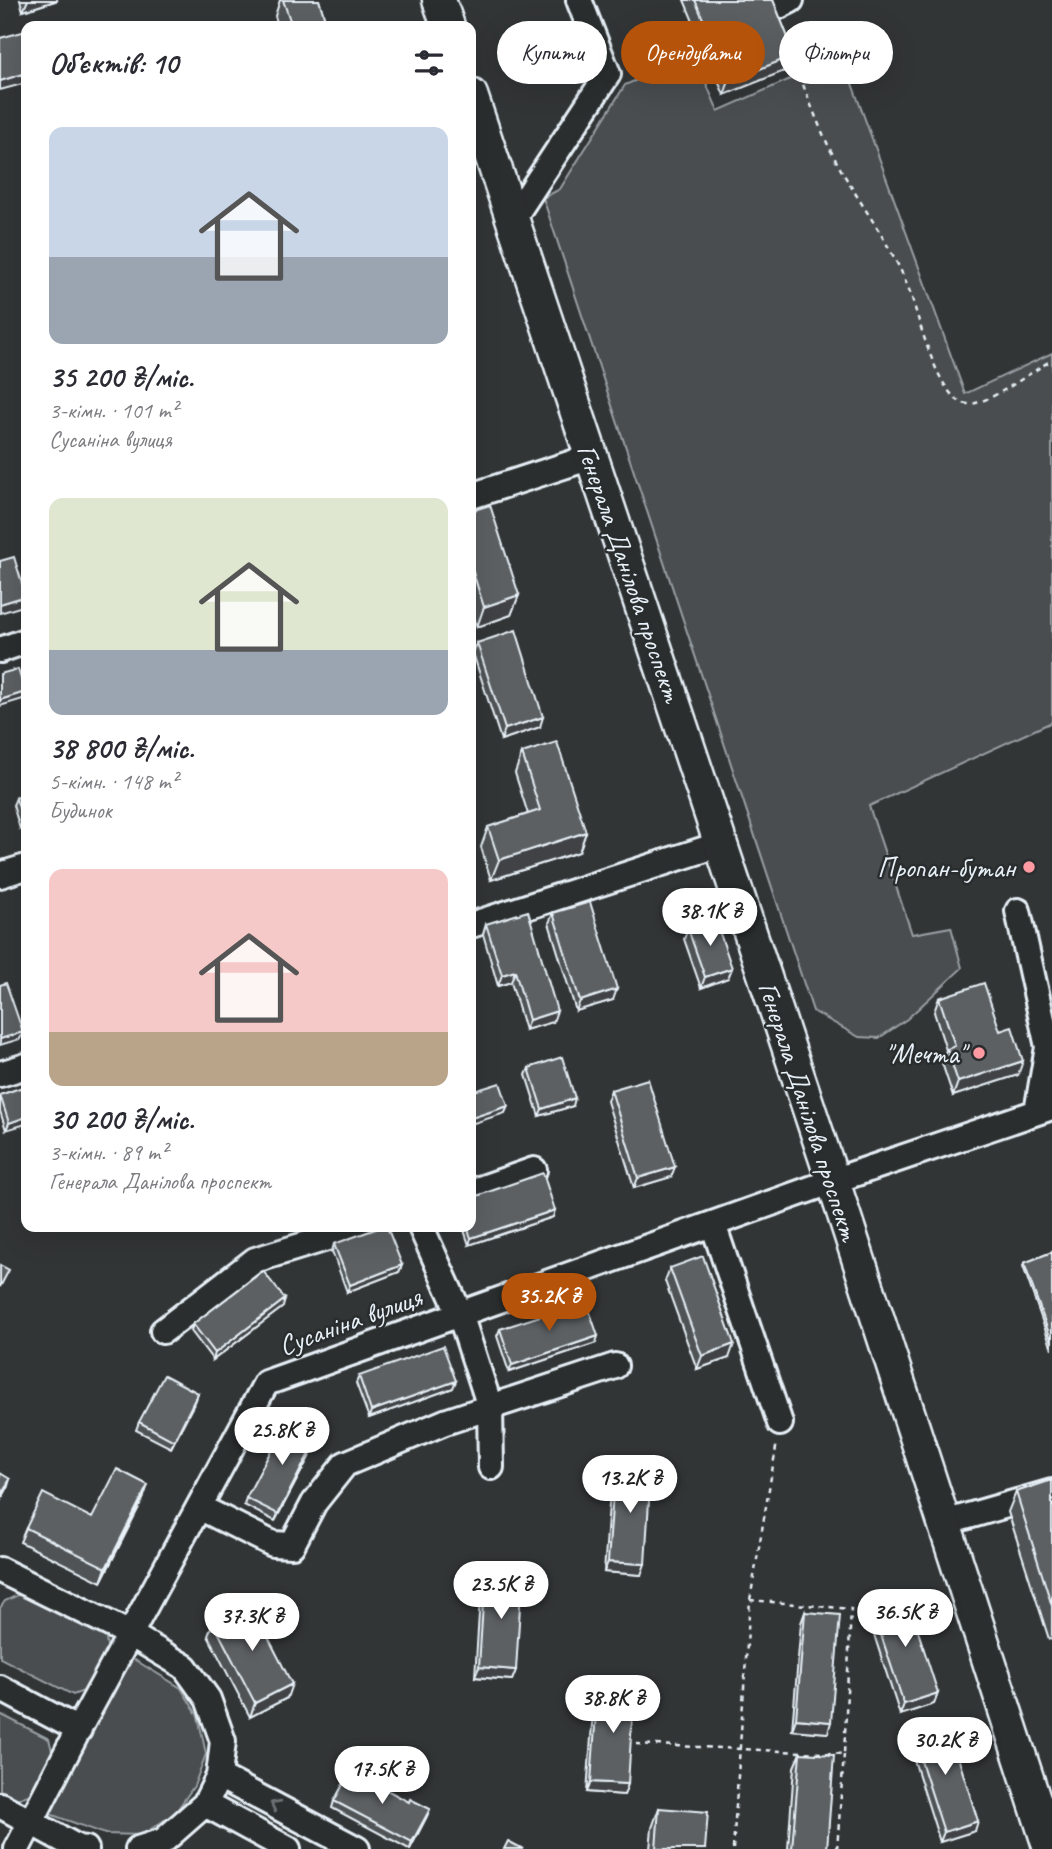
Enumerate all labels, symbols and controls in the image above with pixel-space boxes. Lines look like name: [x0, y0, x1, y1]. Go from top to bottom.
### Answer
chip: Купити: [497, 21, 607, 84]
chip: Орендувати: [621, 21, 765, 84]
chip: Фільтри: [779, 21, 893, 84]
text: Об’єктів: 10: [49, 44, 178, 82]
icon: filters: [410, 44, 448, 82]
icon: home: [186, 173, 312, 299]
text: 35 200 ₴/міс.: [49, 358, 193, 396]
text: 3-кімн. · 101 m²: [49, 396, 178, 425]
text: Сусаніна вулиця: [49, 425, 172, 454]
street label: Генерала Данілова проспект: [569, 439, 691, 708]
icon: home: [186, 544, 312, 670]
text: 38 800 ₴/міс.: [49, 729, 194, 767]
text: 5-кімн. · 148 m²: [49, 767, 178, 796]
text: Будинок: [49, 796, 112, 825]
place label: Пропан-бутан: [877, 850, 1017, 885]
marker: Пропан-бутан: [1021, 859, 1037, 875]
pin: 38.1K ₴: [645, 888, 775, 948]
text: 38.1K ₴: [678, 896, 742, 925]
icon: home: [186, 915, 312, 1041]
street label: Генерала Данілова проспект: [751, 977, 868, 1247]
place label: "Мечта": [885, 1036, 970, 1071]
marker: "Мечта": [971, 1045, 987, 1061]
text: 30 200 ₴/міс.: [49, 1100, 194, 1138]
text: 3-кімн. · 89 m²: [49, 1138, 167, 1167]
text: Генерала Данілова проспект: [49, 1167, 271, 1196]
pin: 35.2K ₴: [484, 1274, 614, 1333]
street label: Сусаніна вулиця: [274, 1279, 427, 1363]
text: 35.2K ₴: [517, 1281, 581, 1310]
pin: 25.8K ₴: [217, 1408, 347, 1467]
text: 25.8K ₴: [250, 1415, 314, 1444]
pin: 13.2K ₴: [565, 1456, 695, 1515]
text: 13.2K ₴: [598, 1463, 662, 1492]
pin: 23.5K ₴: [436, 1562, 566, 1621]
text: 23.5K ₴: [469, 1569, 533, 1598]
pin: 36.5K ₴: [840, 1590, 970, 1649]
pin: 37.3K ₴: [187, 1594, 317, 1653]
text: 36.5K ₴: [873, 1597, 937, 1626]
text: 37.3K ₴: [220, 1601, 284, 1630]
pin: 38.8K ₴: [548, 1676, 678, 1735]
text: 38.8K ₴: [581, 1683, 645, 1712]
pin: 30.2K ₴: [880, 1718, 1010, 1777]
text: 30.2K ₴: [913, 1725, 977, 1754]
pin: 17.5K ₴: [317, 1746, 447, 1806]
text: 17.5K ₴: [351, 1754, 413, 1783]
one-way arrow: [270, 1800, 282, 1813]

